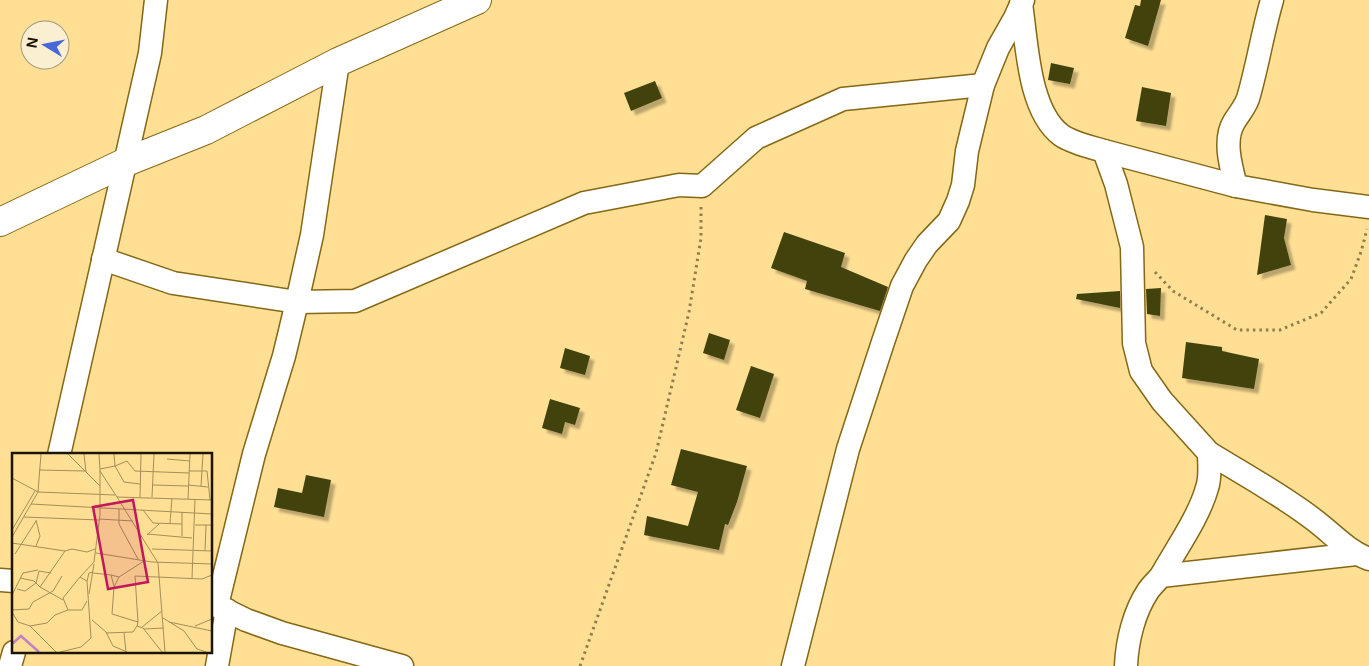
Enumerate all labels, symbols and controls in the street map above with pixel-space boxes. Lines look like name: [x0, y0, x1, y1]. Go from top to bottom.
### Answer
north arrow: [20, 20, 70, 70]
text: N: [22, 36, 41, 49]
inset map: [12, 453, 212, 654]

